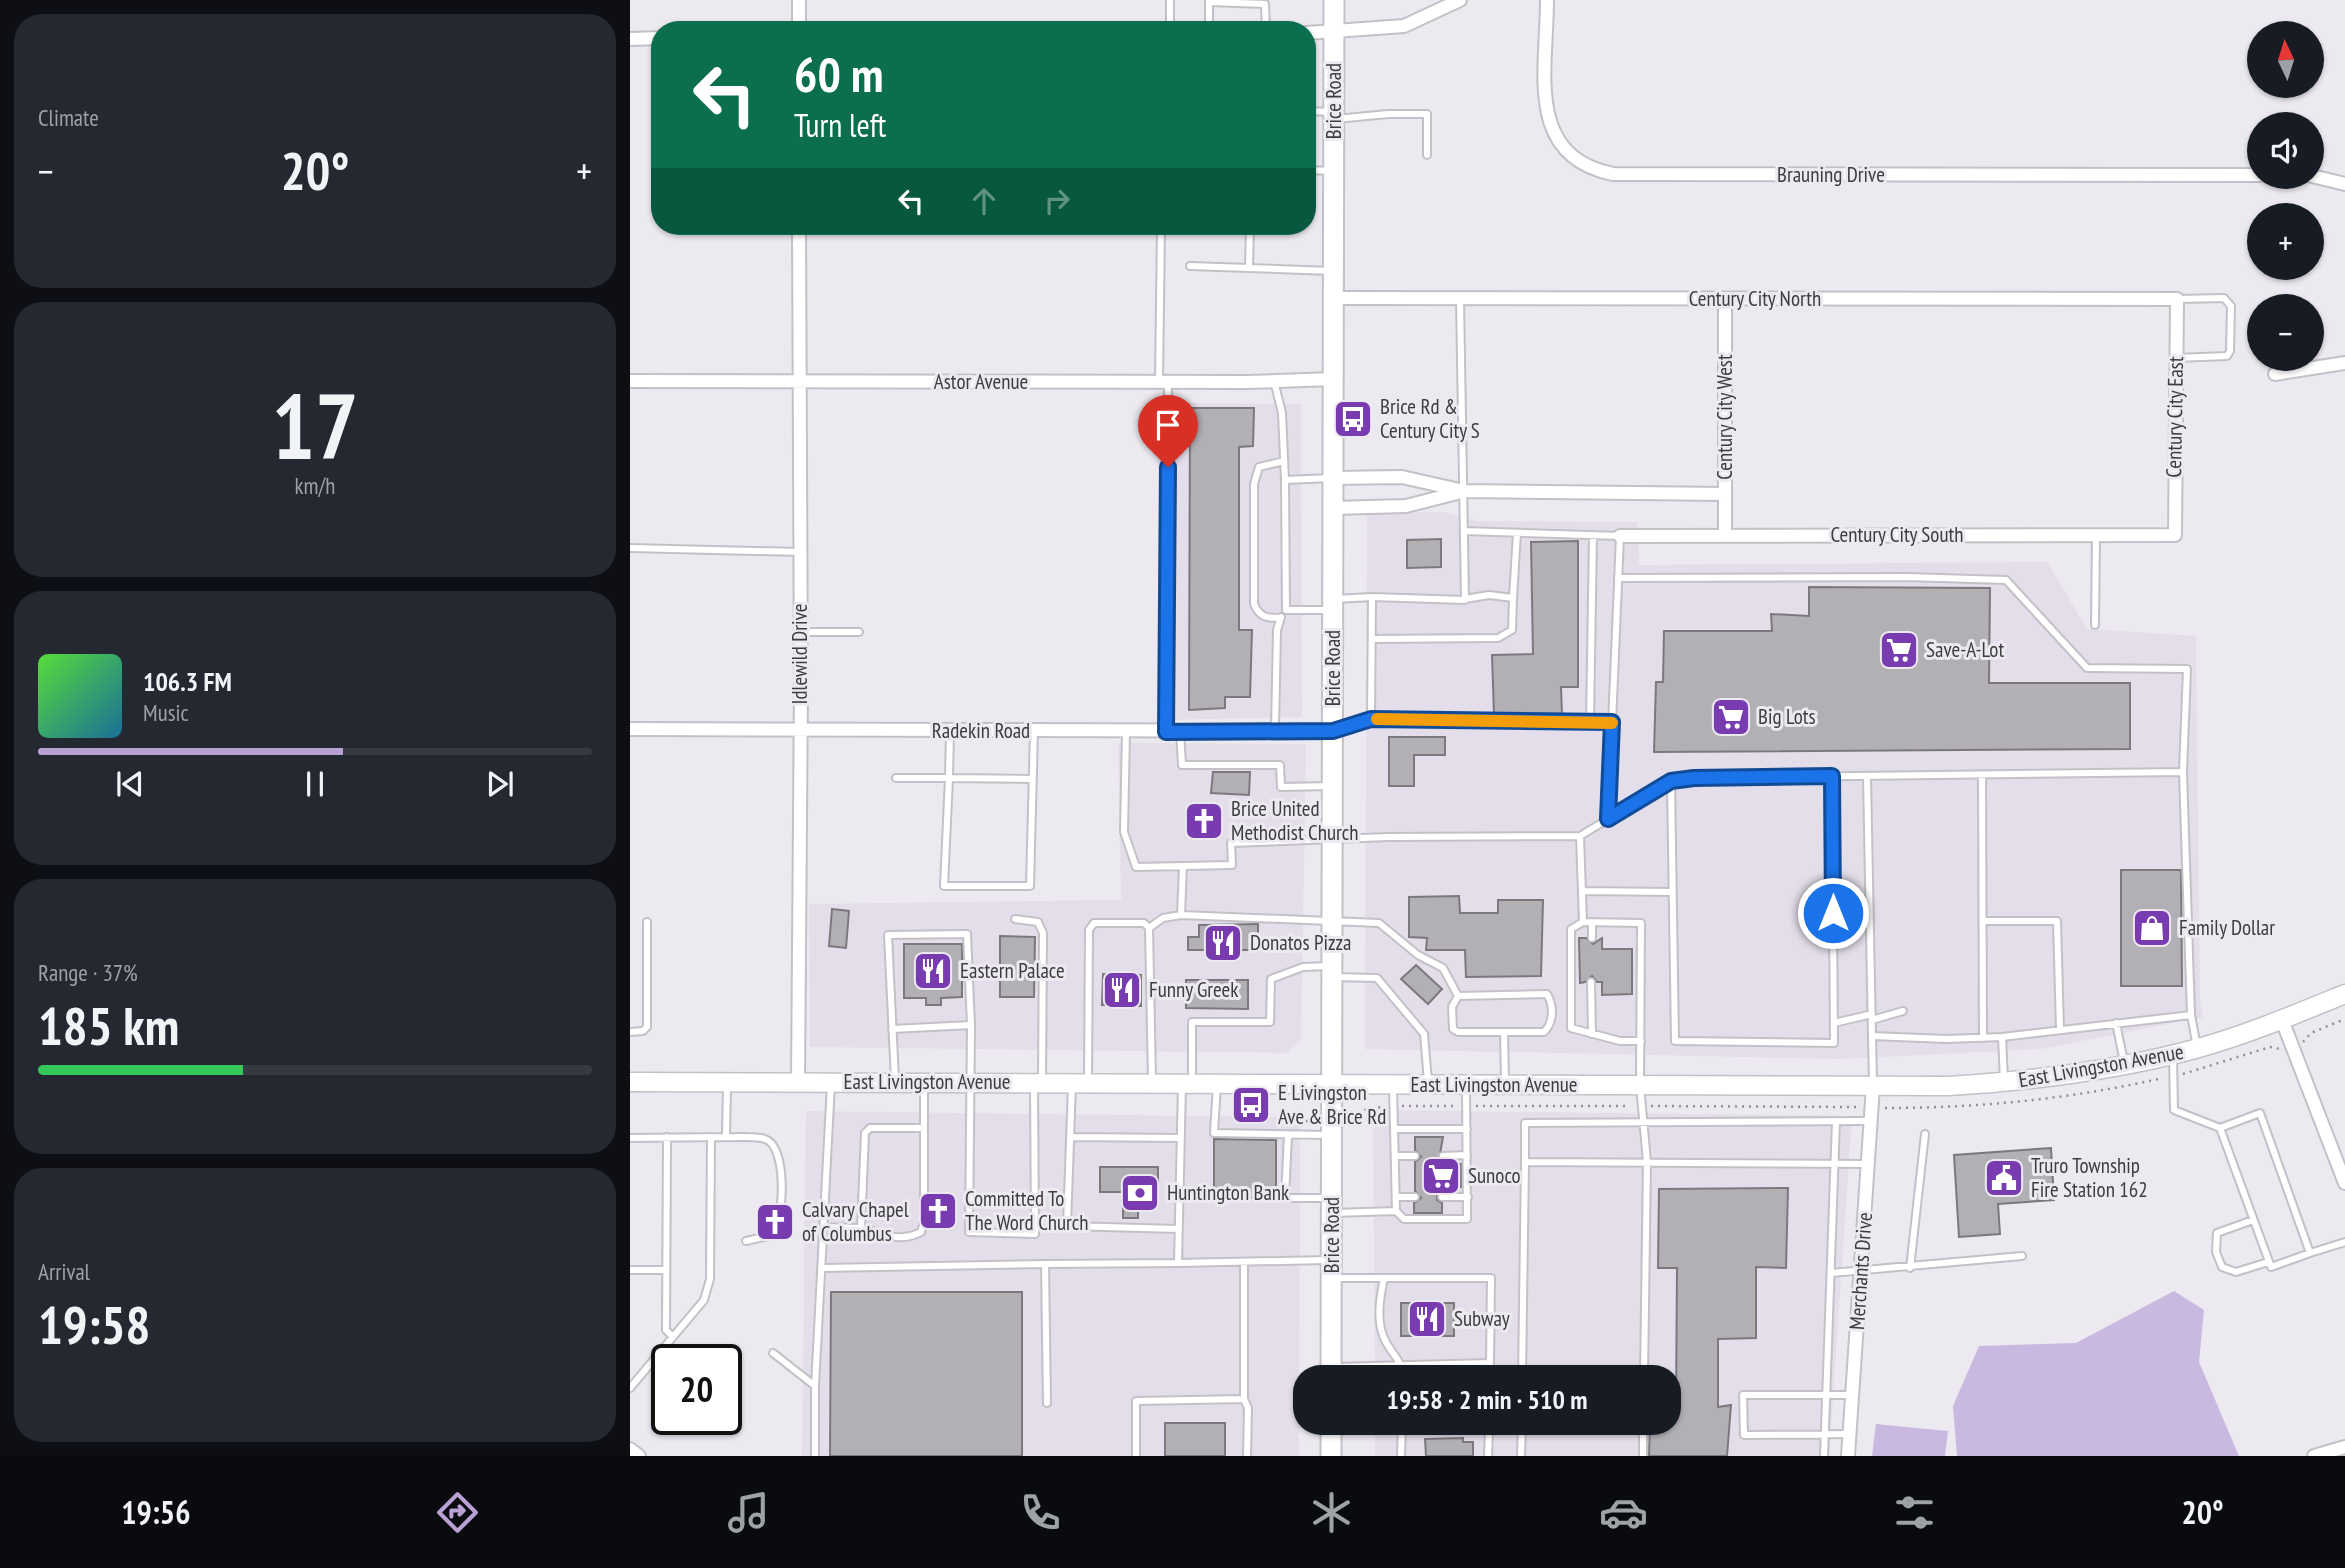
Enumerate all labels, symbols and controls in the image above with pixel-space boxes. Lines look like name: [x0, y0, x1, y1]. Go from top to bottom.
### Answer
north arrow: [2247, 21, 2324, 98]
map controls: [2247, 21, 2324, 371]
text: 60 m: [794, 42, 883, 106]
icon: left: [679, 49, 770, 140]
street label: Brice Road: [1320, 63, 1347, 139]
text: Climate: [38, 103, 99, 132]
text: Turn left: [794, 104, 886, 146]
button: sound: [2247, 112, 2324, 189]
text: 20°: [281, 137, 349, 204]
text: −: [38, 146, 54, 195]
text: +: [576, 146, 592, 195]
street label: Brauning Drive: [1777, 161, 1885, 188]
icon: left: [892, 182, 930, 220]
icon: ahead: [965, 182, 1003, 220]
icon: right: [1038, 182, 1076, 220]
button: +: [2247, 203, 2324, 280]
street label: Century City North: [1689, 285, 1821, 312]
button: −: [2247, 294, 2324, 371]
street label: Century City West: [1711, 354, 1738, 480]
street label: Century City East: [2160, 356, 2189, 478]
text: 17: [272, 366, 359, 484]
street label: Astor Avenue: [934, 368, 1028, 395]
place label: Brice Rd & Century City S: [1380, 393, 1480, 444]
pin: [1138, 395, 1198, 467]
bus stop icon: Brice Rd & Century City S: [1332, 398, 1374, 440]
icon: arrive: [1149, 406, 1187, 444]
text: km/h: [295, 471, 335, 500]
street label: Century City South: [1830, 521, 1964, 548]
street label: Idlewild Drive: [786, 604, 813, 704]
supermarket icon: Save-A-Lot: [1878, 629, 1920, 671]
street label: Brice Road: [1319, 630, 1346, 706]
place label: Save-A-Lot: [1926, 636, 2004, 663]
text: 106.3 FM: [143, 665, 232, 698]
supermarket icon: Big Lots: [1710, 696, 1752, 738]
text: Music: [143, 698, 189, 727]
place label: Big Lots: [1758, 703, 1816, 730]
street label: Radekin Road: [932, 717, 1030, 744]
icon: previous: [111, 765, 149, 803]
icon: pause: [296, 765, 334, 803]
icon: next: [481, 765, 519, 803]
place label: Brice United Methodist Church: [1231, 795, 1359, 846]
church icon: Brice United Methodist Church: [1183, 800, 1225, 842]
position arrow: [1796, 876, 1870, 950]
shop icon: Family Dollar: [2131, 907, 2173, 949]
place label: Family Dollar: [2179, 914, 2275, 941]
restaurant icon: Donatos Pizza: [1202, 922, 1244, 964]
place label: Donatos Pizza: [1250, 929, 1352, 956]
restaurant icon: Eastern Palace: [912, 950, 954, 992]
place label: Eastern Palace: [960, 957, 1065, 984]
text: Range · 37%: [38, 958, 138, 987]
restaurant icon: Funny Greek: [1101, 969, 1143, 1011]
place label: Funny Greek: [1149, 976, 1238, 1003]
text: 185 km: [38, 992, 179, 1059]
street label: East Livingston Avenue: [2016, 1038, 2185, 1093]
street label: East Livingston Avenue: [844, 1068, 1011, 1095]
street label: East Livingston Avenue: [1411, 1071, 1578, 1098]
place label: E Livingston Ave & Brice Rd: [1278, 1079, 1386, 1130]
bus stop icon: E Livingston Ave & Brice Rd: [1230, 1084, 1272, 1126]
place label: Truro Township Fire Station 162: [2031, 1152, 2148, 1203]
supermarket icon: Sunoco: [1420, 1155, 1462, 1197]
public building icon: Truro Township Fire Station 162: [1983, 1157, 2025, 1199]
place label: Sunoco: [1468, 1162, 1521, 1189]
bank icon: Huntington Bank: [1119, 1172, 1161, 1214]
place label: Huntington Bank: [1167, 1179, 1289, 1206]
place label: Committed To The Word Church: [965, 1185, 1089, 1236]
church icon: Committed To The Word Church: [917, 1190, 959, 1232]
place label: Calvary Chapel of Columbus: [802, 1196, 909, 1247]
street label: Brice Road: [1318, 1197, 1345, 1273]
church icon: Calvary Chapel of Columbus: [754, 1201, 796, 1243]
street label: Merchants Drive: [1843, 1211, 1878, 1331]
text: Arrival: [38, 1257, 90, 1286]
text: 19:58: [38, 1291, 150, 1358]
restaurant icon: Subway: [1406, 1298, 1448, 1340]
place label: Subway: [1454, 1305, 1510, 1332]
speed limit sign: 20: [651, 1344, 742, 1435]
text: 19:58 · 2 min · 510 m: [1387, 1383, 1587, 1416]
icon: directions: [433, 1488, 482, 1537]
icon: music: [724, 1488, 773, 1537]
icon: phone: [1016, 1488, 1065, 1537]
icon: climate: [1307, 1488, 1356, 1537]
icon: car: [1599, 1488, 1648, 1537]
icon: filters: [1890, 1488, 1939, 1537]
text: 19:56: [121, 1491, 190, 1533]
text: 20°: [2182, 1491, 2224, 1533]

